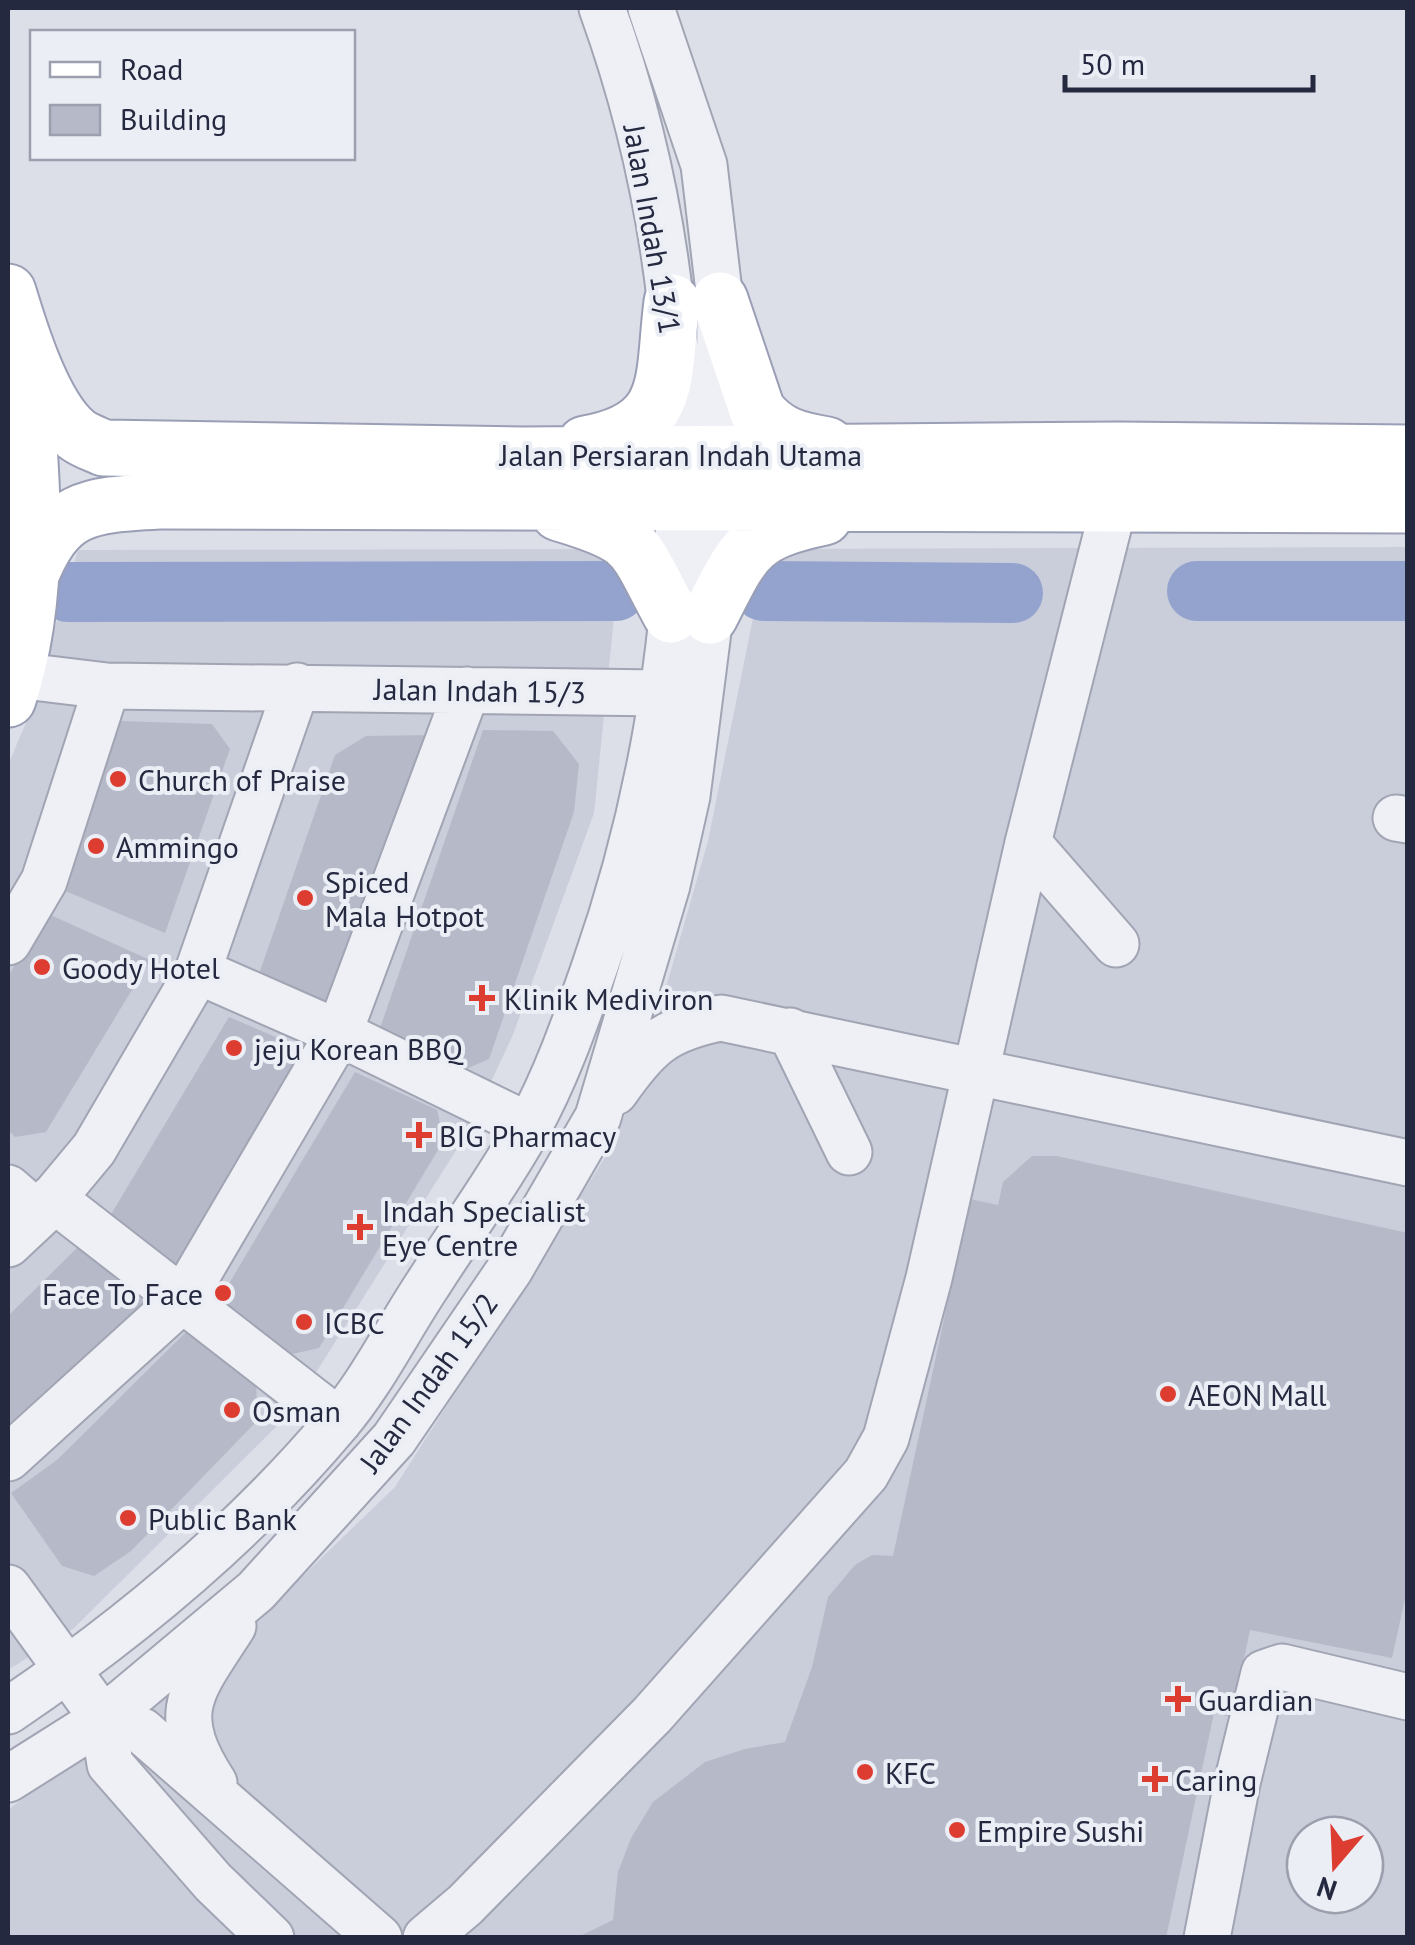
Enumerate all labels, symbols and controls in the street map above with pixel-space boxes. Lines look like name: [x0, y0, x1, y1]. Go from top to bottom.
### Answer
legend: [30, 30, 355, 160]
scale bar: [1065, 30, 1312, 92]
text: 50 m: [1080, 44, 1145, 83]
text: Road: [120, 49, 184, 88]
text: Building: [120, 99, 227, 138]
street label: Jalan Indah 13/1: [615, 119, 691, 337]
street label: Jalan Persiaran Indah Utama: [498, 435, 862, 474]
street label: Jalan Indah 15/3: [372, 669, 586, 711]
place label: Church of Praise: [138, 760, 346, 799]
marker: Church of Praise: [107, 768, 129, 790]
place label: Ammingo: [116, 827, 239, 866]
marker: Ammingo: [85, 835, 107, 857]
place label: Spiced Mala Hotpot: [325, 862, 484, 935]
marker: Spiced Mala Hotpot: [294, 887, 316, 909]
place label: Goody Hotel: [62, 948, 220, 987]
marker: Goody Hotel: [31, 956, 53, 978]
place label: Klinik Mediviron: [504, 979, 713, 1018]
marker: Klinik Mediviron: [469, 985, 495, 1011]
place label: jeju Korean BBQ: [254, 1029, 464, 1068]
marker: jeju Korean BBQ: [223, 1037, 245, 1059]
place label: BIG Pharmacy: [439, 1116, 616, 1155]
marker: BIG Pharmacy: [408, 1124, 430, 1146]
place label: Indah Specialist Eye Centre: [382, 1191, 586, 1264]
marker: Indah Specialist Eye Centre: [347, 1214, 373, 1240]
place label: Face To Face: [42, 1274, 203, 1313]
marker: Face To Face: [212, 1282, 234, 1304]
street label: Jalan Indah 15/2: [349, 1285, 506, 1481]
place label: ICBC: [324, 1303, 385, 1342]
marker: ICBC: [293, 1311, 315, 1333]
place label: AEON Mall: [1188, 1375, 1327, 1414]
marker: AEON Mall: [1157, 1383, 1179, 1405]
place label: Osman: [252, 1391, 341, 1430]
marker: Osman: [221, 1399, 243, 1421]
place label: Public Bank: [148, 1499, 298, 1538]
marker: Public Bank: [117, 1507, 139, 1529]
place label: Guardian: [1198, 1680, 1313, 1719]
marker: Guardian: [1167, 1688, 1189, 1710]
place label: KFC: [885, 1753, 936, 1792]
place label: Caring: [1175, 1760, 1257, 1799]
marker: KFC: [854, 1761, 876, 1783]
marker: Caring: [1144, 1768, 1166, 1790]
place label: Empire Sushi: [977, 1811, 1144, 1850]
north arrow: [1285, 1815, 1385, 1915]
marker: Empire Sushi: [946, 1819, 968, 1841]
text: N: [1312, 1869, 1341, 1910]

